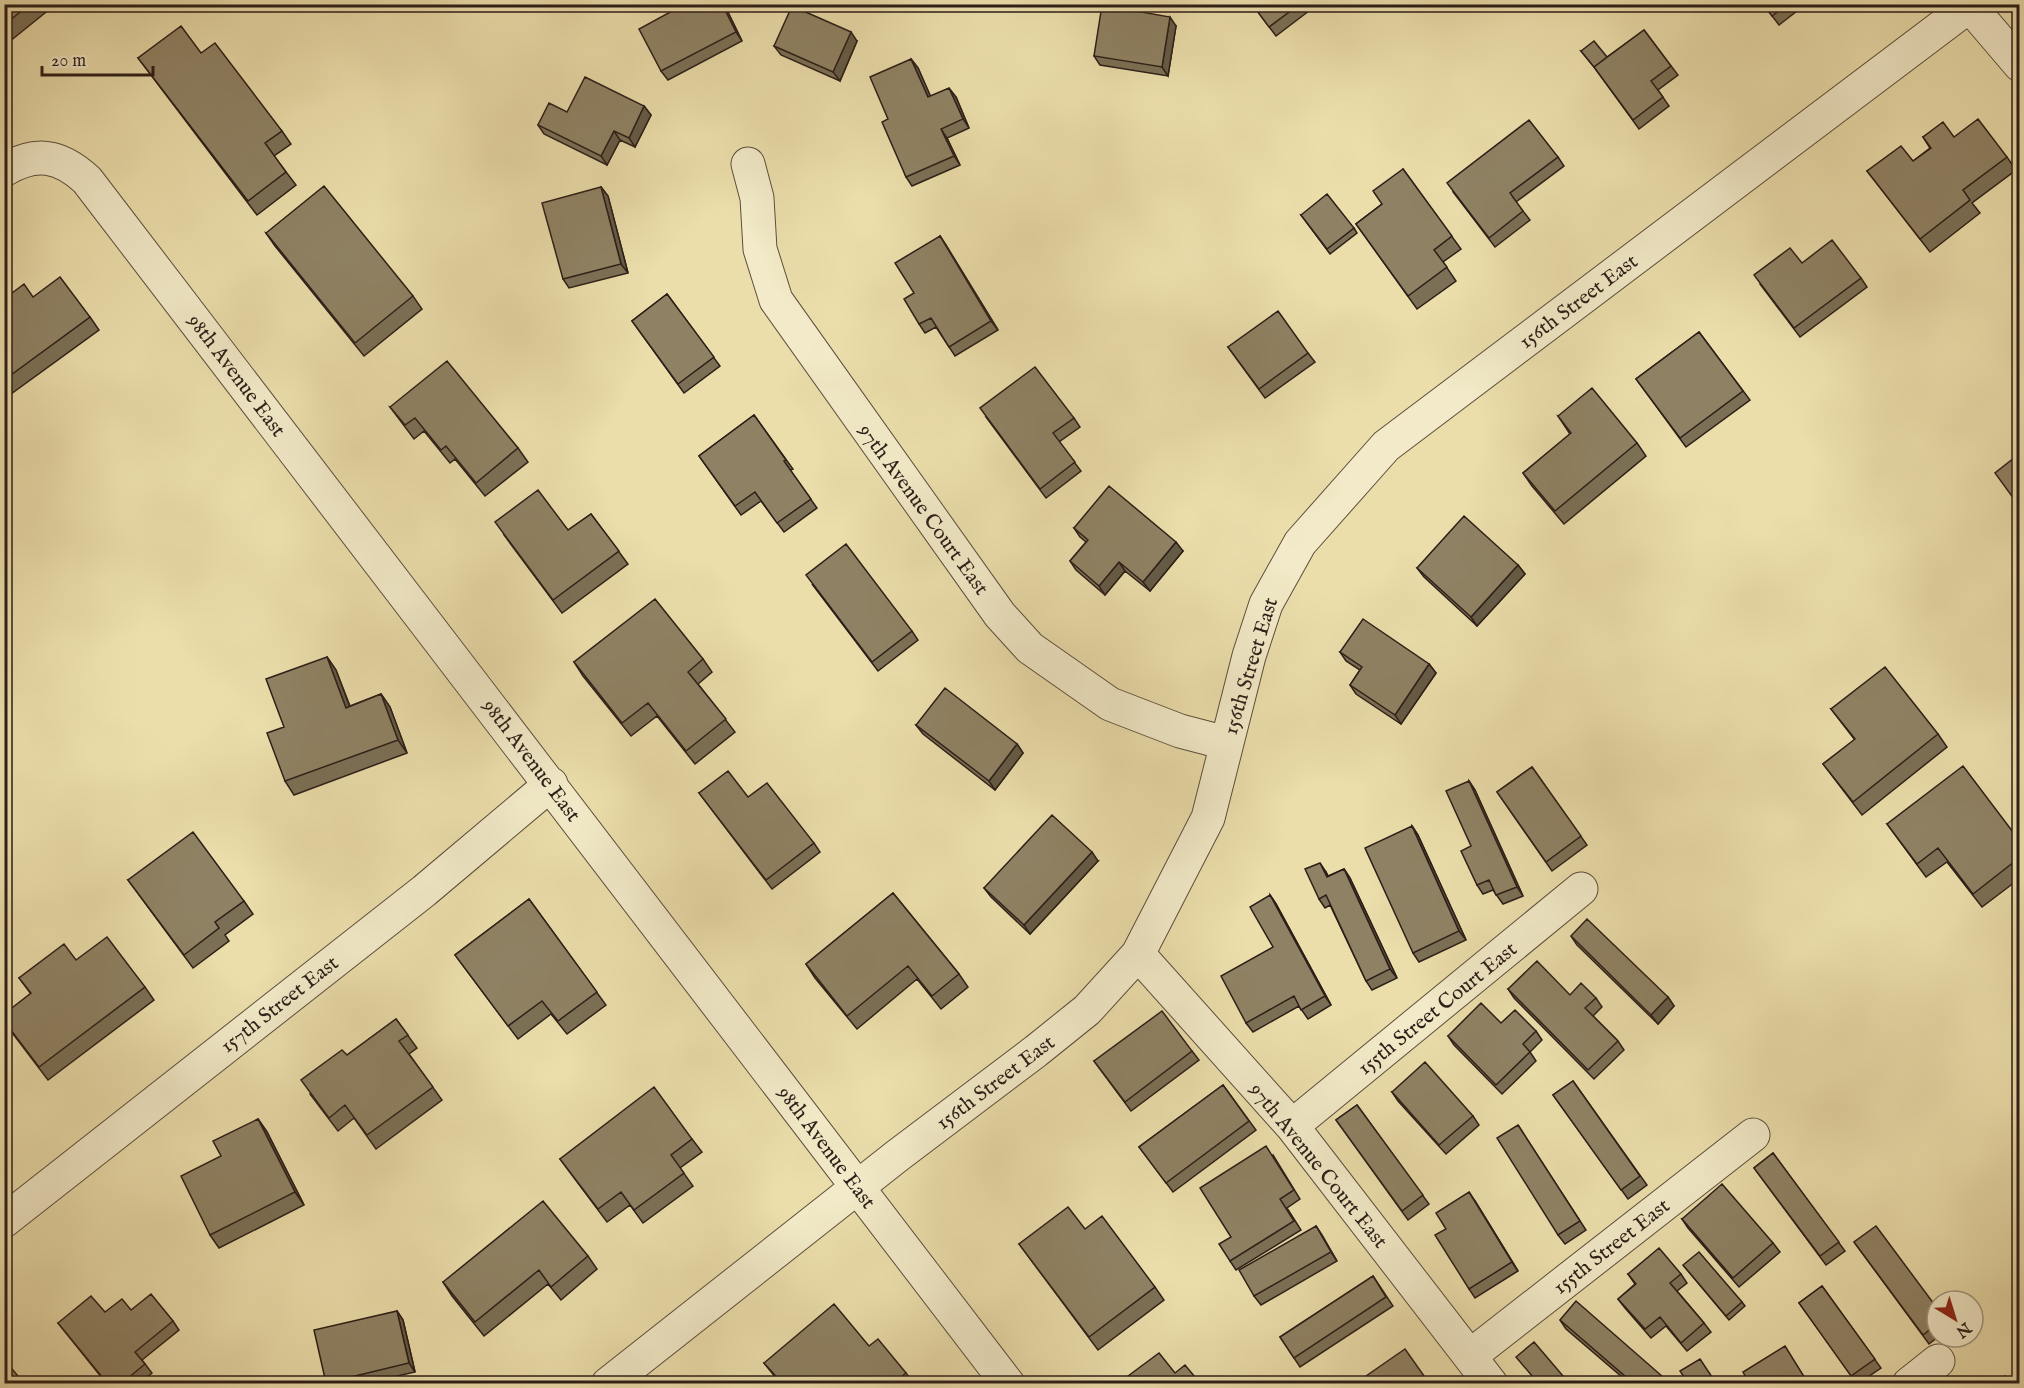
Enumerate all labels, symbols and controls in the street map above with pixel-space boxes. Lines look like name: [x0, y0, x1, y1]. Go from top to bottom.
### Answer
scale bar: [42, 39, 153, 77]
text: 20 m: [51, 50, 86, 73]
street label: 156th Street East: [1514, 249, 1644, 356]
street label: 98th Avenue East: [180, 308, 291, 443]
street label: 97th Avenue Court East: [851, 418, 994, 601]
street label: 156th Street East: [1218, 595, 1285, 738]
street label: 98th Avenue East: [475, 693, 586, 828]
street label: 155th Street Court East: [1353, 936, 1523, 1082]
street label: 157th Street East: [215, 950, 345, 1060]
street label: 156th Street East: [931, 1030, 1061, 1137]
street label: 97th Avenue Court East: [1242, 1077, 1393, 1254]
street label: 98th Avenue East: [770, 1080, 881, 1215]
street label: 155th Street East: [1548, 1193, 1676, 1301]
north arrow: [1925, 1289, 1985, 1349]
text: N: [1951, 1316, 1975, 1341]

